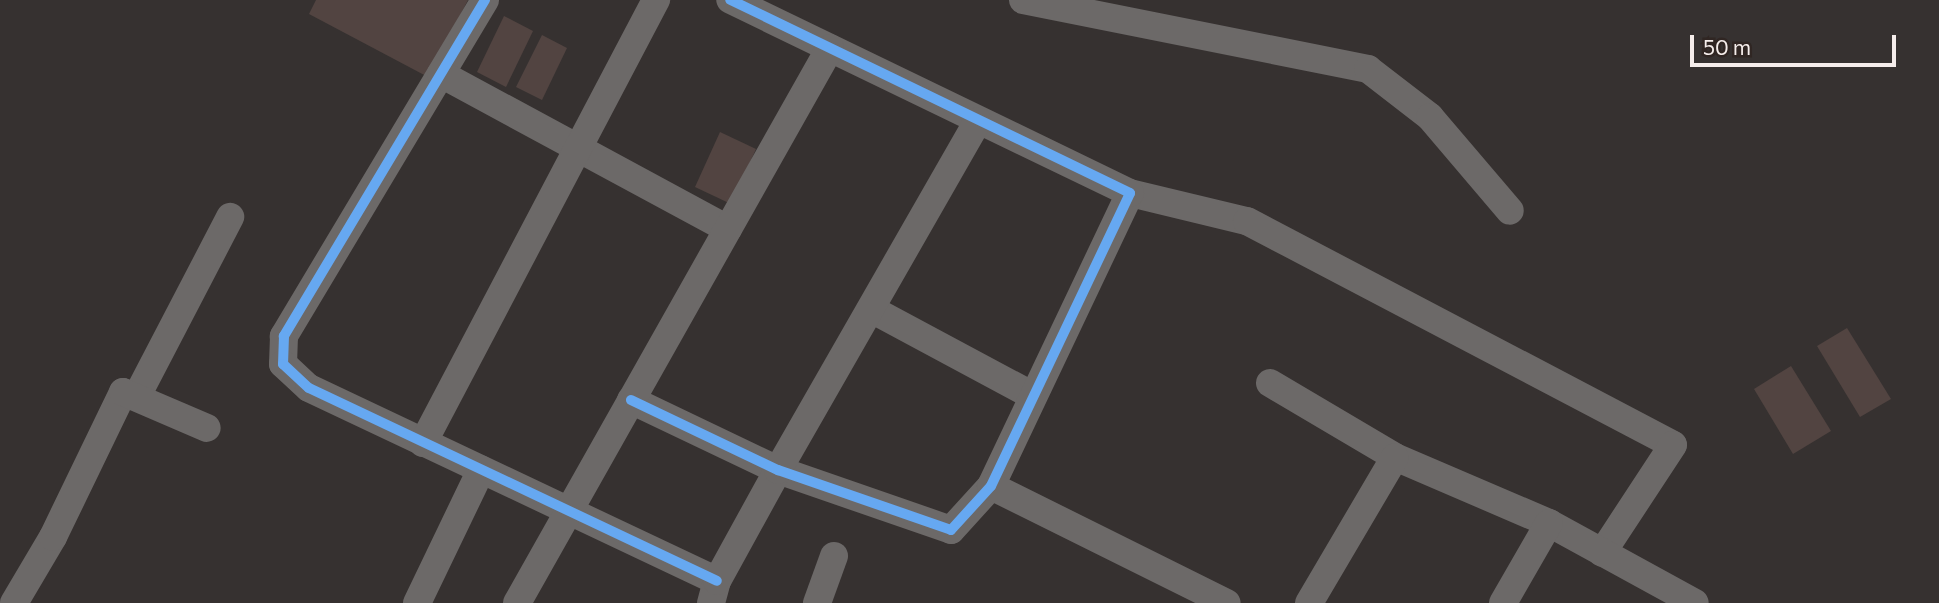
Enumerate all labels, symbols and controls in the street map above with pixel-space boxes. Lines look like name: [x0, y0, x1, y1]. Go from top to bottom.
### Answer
scale bar: [1694, 21, 1900, 65]
text: 50 m: [1703, 34, 1751, 59]

